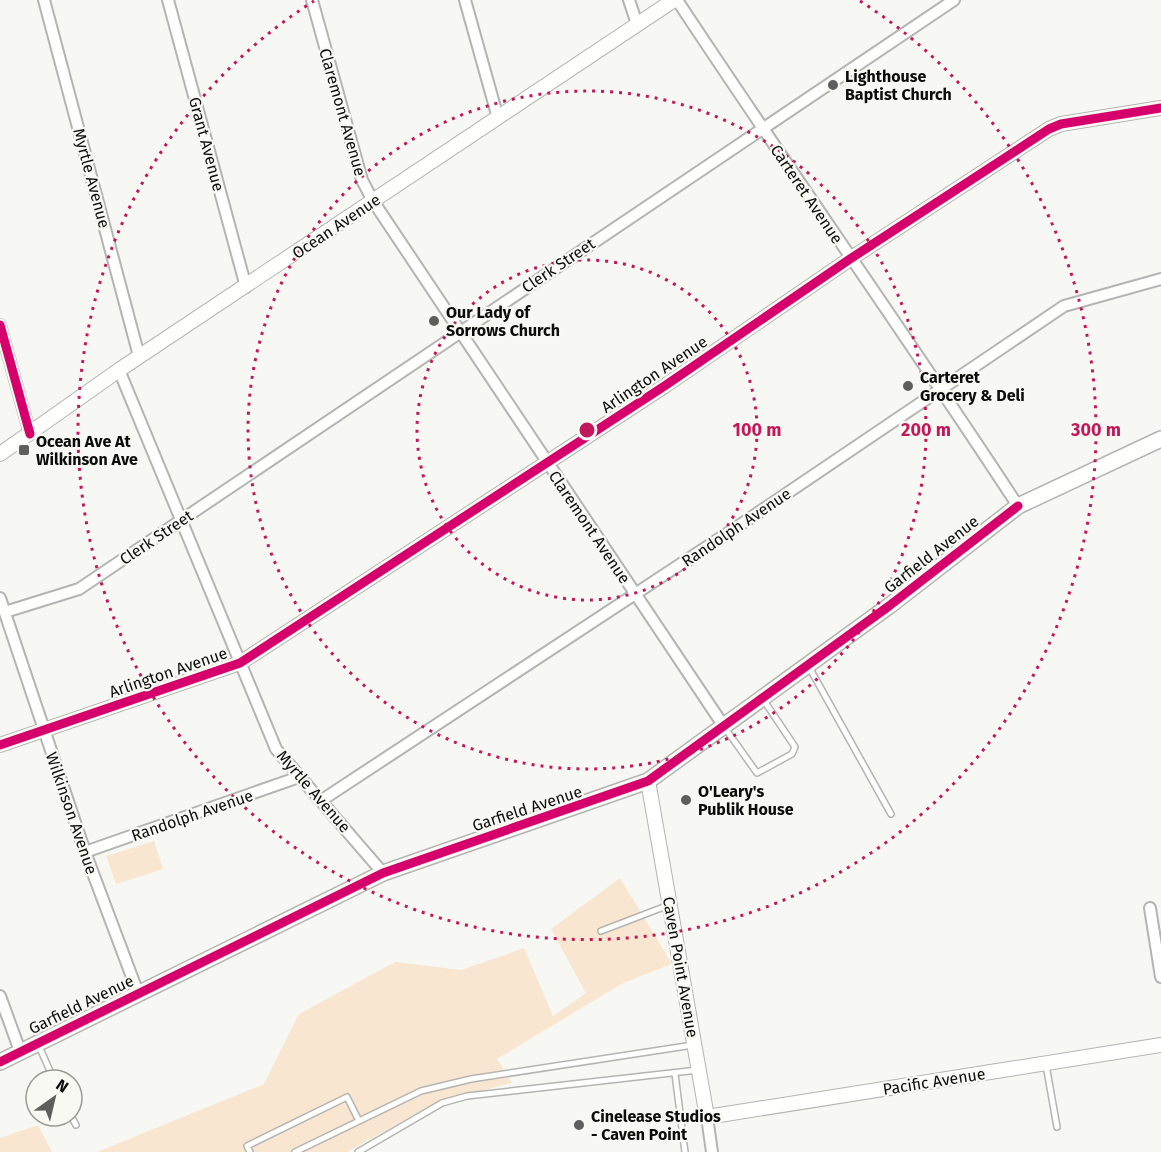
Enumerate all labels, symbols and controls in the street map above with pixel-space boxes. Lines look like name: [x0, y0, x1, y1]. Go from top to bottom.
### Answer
street label: Claremont Avenue: [315, 46, 370, 178]
place label: Lighthouse Baptist Church: [845, 67, 952, 104]
marker: Lighthouse Baptist Church: [826, 78, 840, 92]
street label: Grant Avenue: [185, 95, 228, 193]
street label: Myrtle Avenue: [69, 126, 114, 230]
street label: Carteret Avenue: [766, 141, 847, 247]
street label: Ocean Avenue: [289, 190, 384, 263]
street label: Clerk Street: [518, 234, 599, 297]
place label: Our Lady of Sorrows Church: [446, 303, 560, 340]
marker: Our Lady of Sorrows Church: [427, 314, 441, 328]
street label: Arlington Avenue: [598, 332, 711, 417]
place label: Carteret Grocery & Deli: [920, 368, 1025, 405]
marker: Carteret Grocery & Deli: [901, 379, 915, 393]
text: 100 m: [733, 419, 781, 441]
text: 200 m: [901, 419, 951, 441]
text: 300 m: [1070, 419, 1121, 441]
centre of rings: [577, 420, 597, 440]
place label: Ocean Ave At Wilkinson Ave: [36, 432, 138, 469]
marker: Ocean Ave At Wilkinson Ave: [17, 443, 31, 457]
street label: Claremont Avenue: [545, 467, 634, 587]
street label: Randolph Avenue: [678, 484, 794, 571]
street label: Clerk Street: [116, 506, 197, 569]
street label: Garfield Avenue: [880, 512, 982, 597]
street label: Arlington Avenue: [107, 643, 230, 702]
street label: Myrtle Avenue: [273, 746, 355, 836]
street label: Wilkinson Avenue: [42, 750, 101, 877]
street label: Garfield Avenue: [470, 782, 585, 835]
place label: O'Leary's Publik House: [698, 782, 794, 819]
street label: Randolph Avenue: [129, 786, 256, 845]
marker: O'Leary's Publik House: [679, 793, 693, 807]
street label: Caven Point Avenue: [659, 895, 702, 1039]
street label: Garfield Avenue: [26, 971, 137, 1038]
street label: Pacific Avenue: [881, 1064, 987, 1099]
north arrow: [24, 1068, 84, 1128]
text: N: [52, 1075, 72, 1097]
place label: Cinelease Studios - Caven Point: [591, 1107, 721, 1144]
marker: Cinelease Studios - Caven Point: [572, 1118, 586, 1132]

